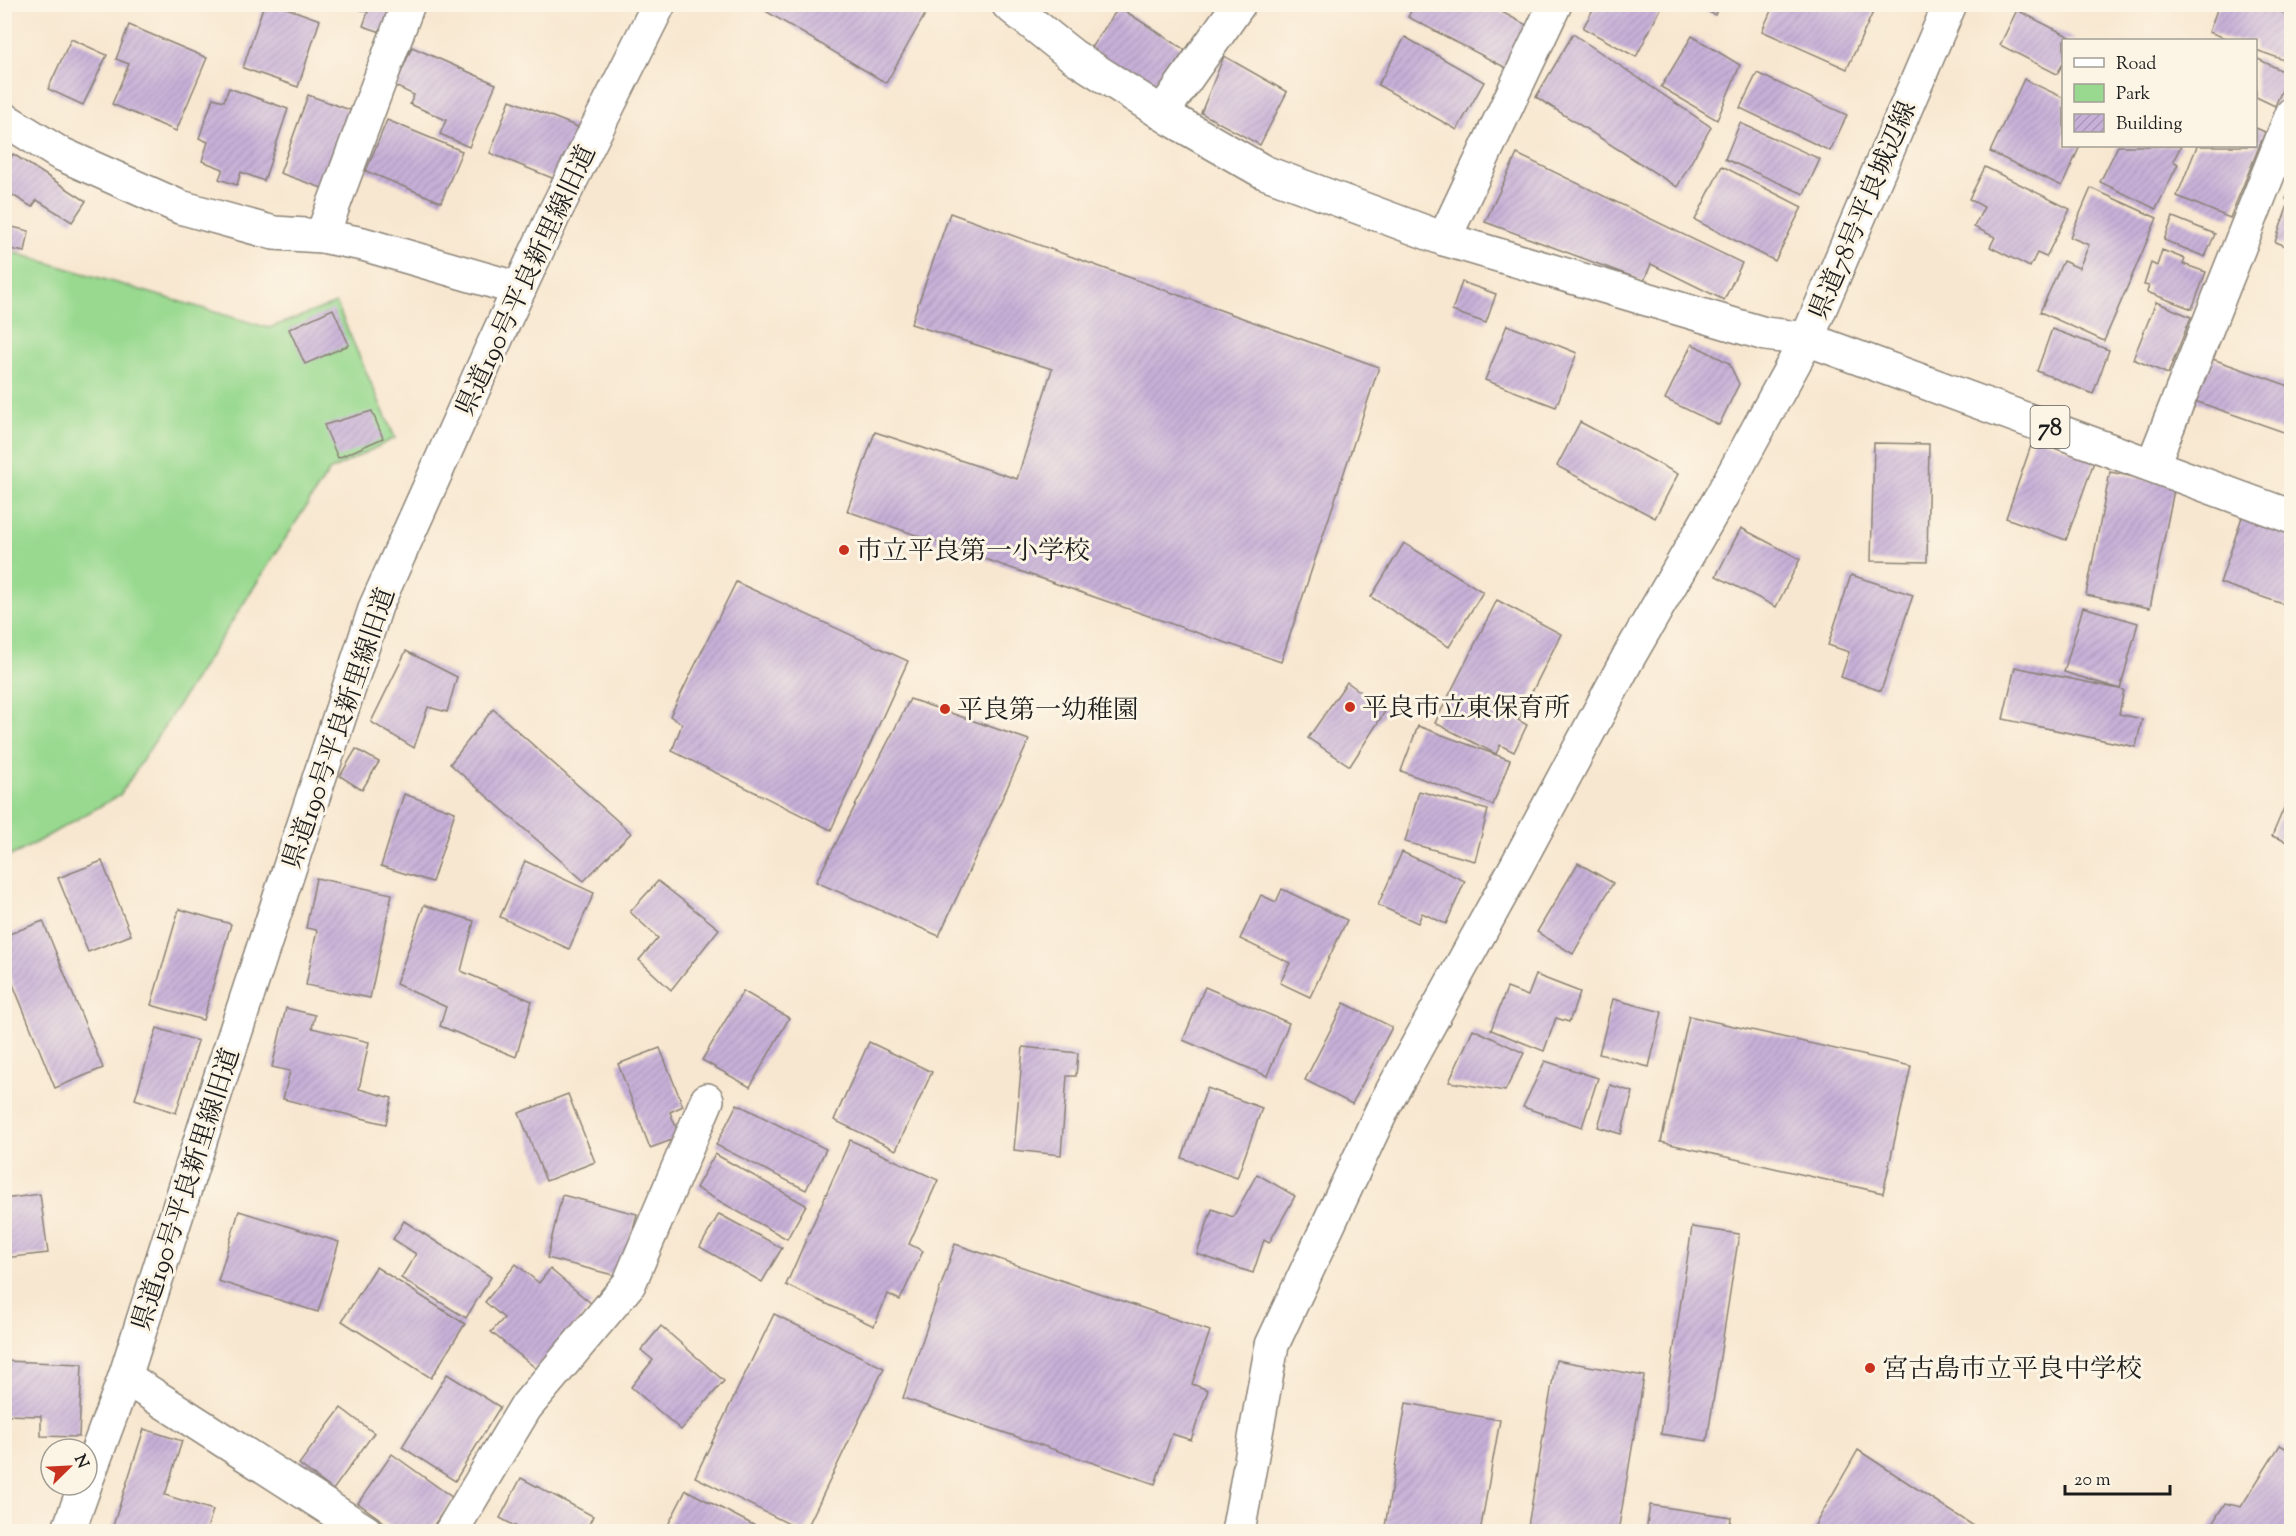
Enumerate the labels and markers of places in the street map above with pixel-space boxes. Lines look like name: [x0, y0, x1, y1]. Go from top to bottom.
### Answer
place label: 市立平良第一小学校: [856, 534, 1090, 571]
marker: 市立平良第一小学校: [837, 543, 851, 557]
place label: 平良市立東保育所: [1362, 691, 1570, 728]
place label: 平良第一幼稚園: [957, 693, 1139, 730]
marker: 平良市立東保育所: [1343, 700, 1357, 714]
marker: 平良第一幼稚園: [938, 702, 952, 716]
place label: 宮古島市立平良中学校: [1882, 1352, 2142, 1389]
marker: 宮古島市立平良中学校: [1863, 1361, 1877, 1375]

